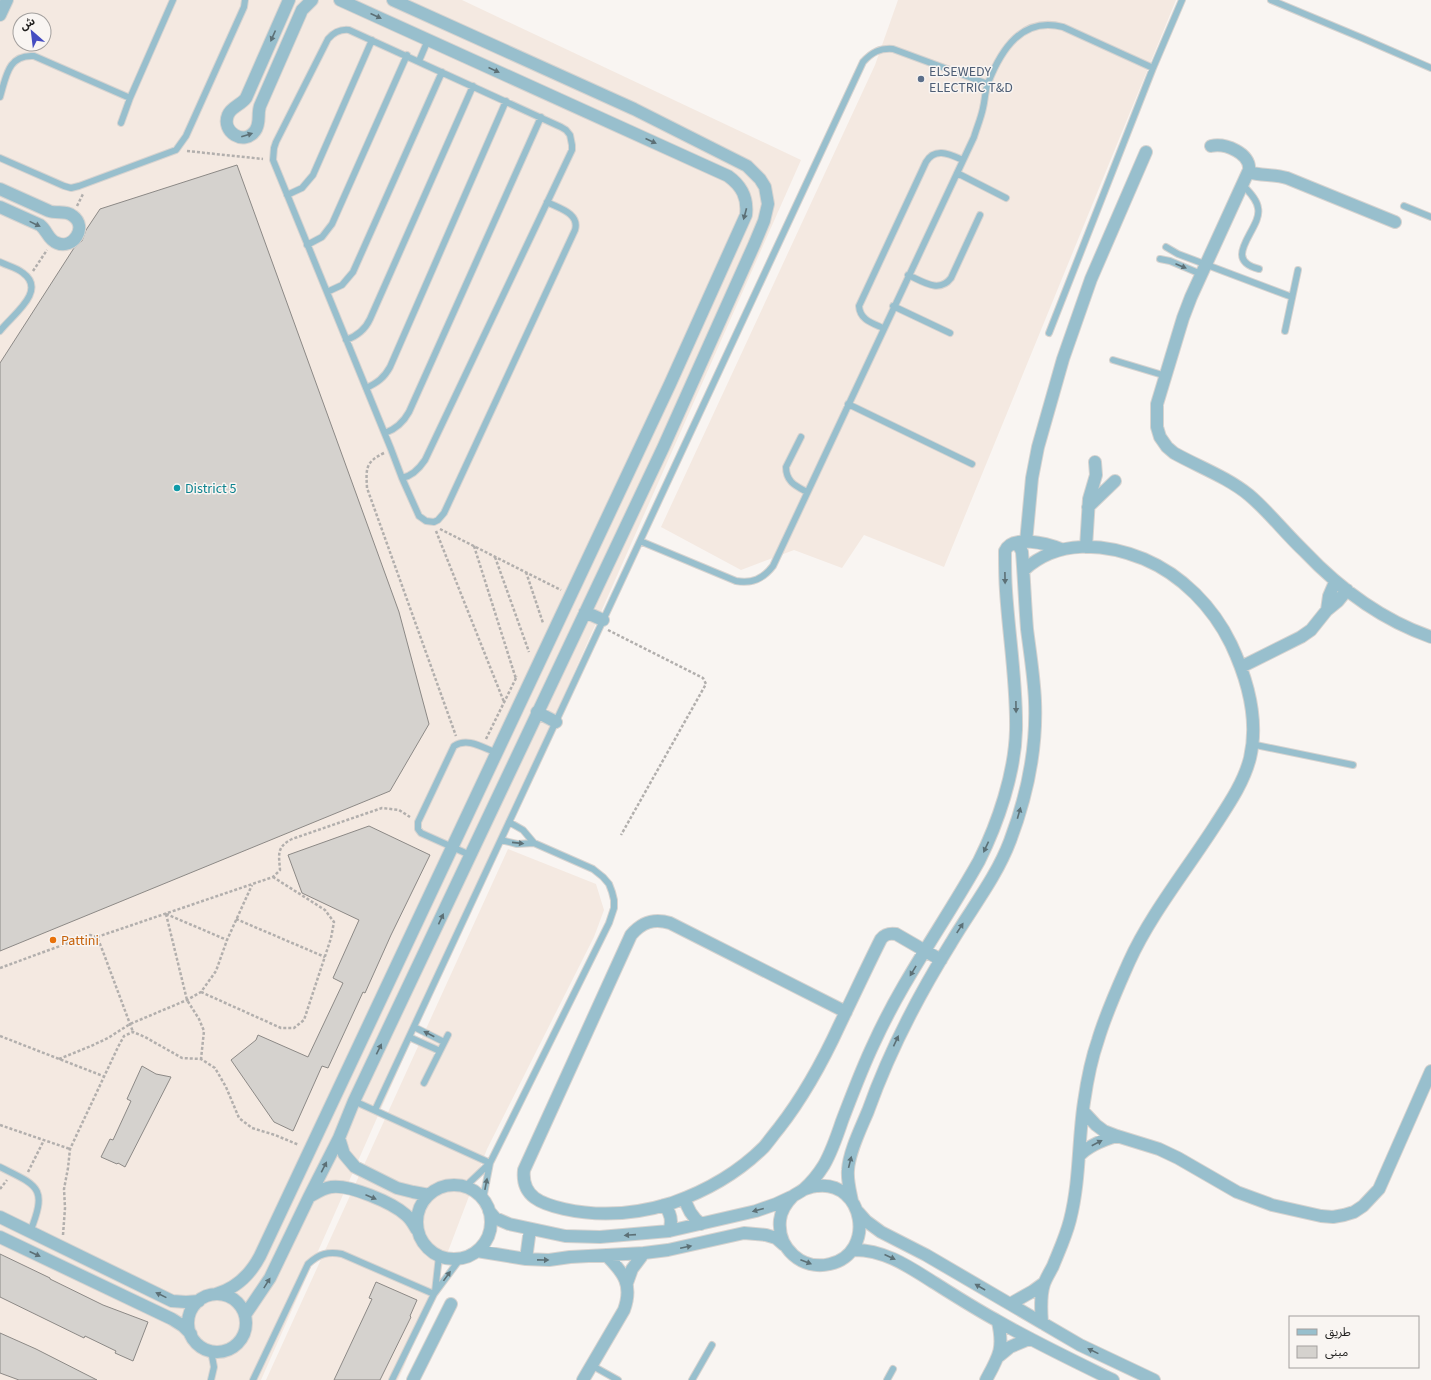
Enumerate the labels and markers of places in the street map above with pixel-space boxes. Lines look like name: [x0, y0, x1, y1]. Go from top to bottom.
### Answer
place label: ELSEWEDY ELECTRIC T&D: [929, 62, 1013, 98]
marker: ELSEWEDY ELECTRIC T&D: [916, 74, 926, 84]
place label: District 5: [185, 479, 236, 499]
marker: District 5: [172, 483, 182, 493]
place label: Pattini: [61, 931, 99, 951]
marker: Pattini: [48, 935, 58, 945]

